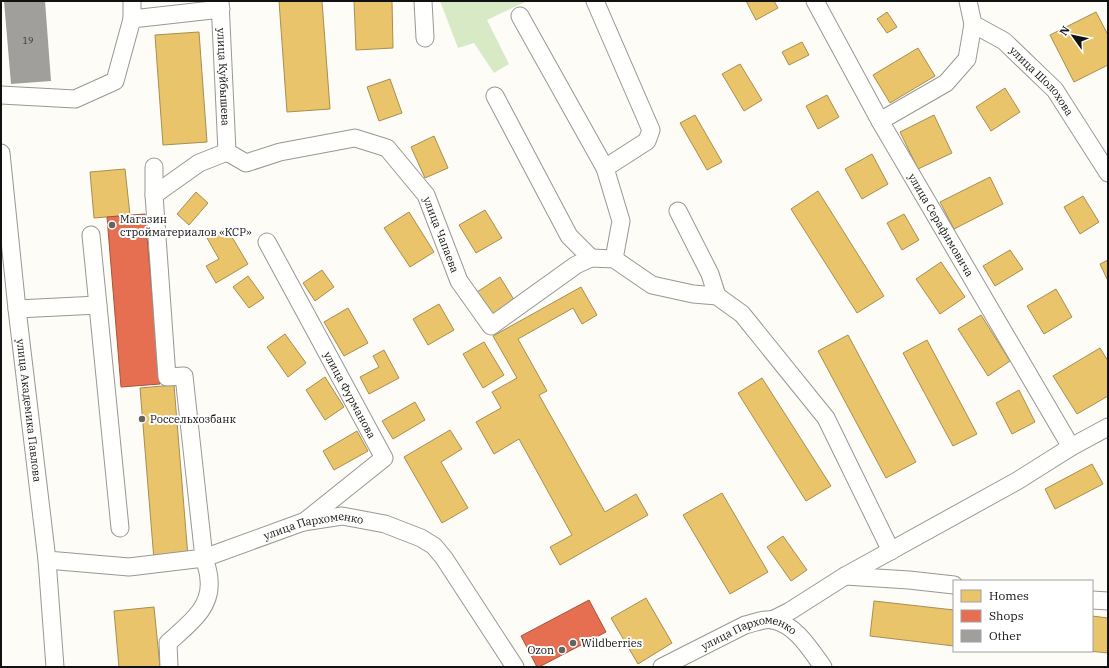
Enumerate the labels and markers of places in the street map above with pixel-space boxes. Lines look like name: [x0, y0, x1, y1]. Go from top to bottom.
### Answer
place label: Магазин стройматериалов «КСР»: [120, 212, 252, 239]
marker: Магазин стройматериалов «КСР»: [107, 220, 117, 230]
place label: Россельхозбанк: [150, 412, 237, 426]
marker: Россельхозбанк: [137, 414, 147, 424]
place label: Wildberries: [581, 636, 642, 650]
marker: Wildberries: [568, 638, 578, 648]
place label: Ozon: [527, 643, 554, 657]
marker: Ozon: [557, 645, 567, 655]

